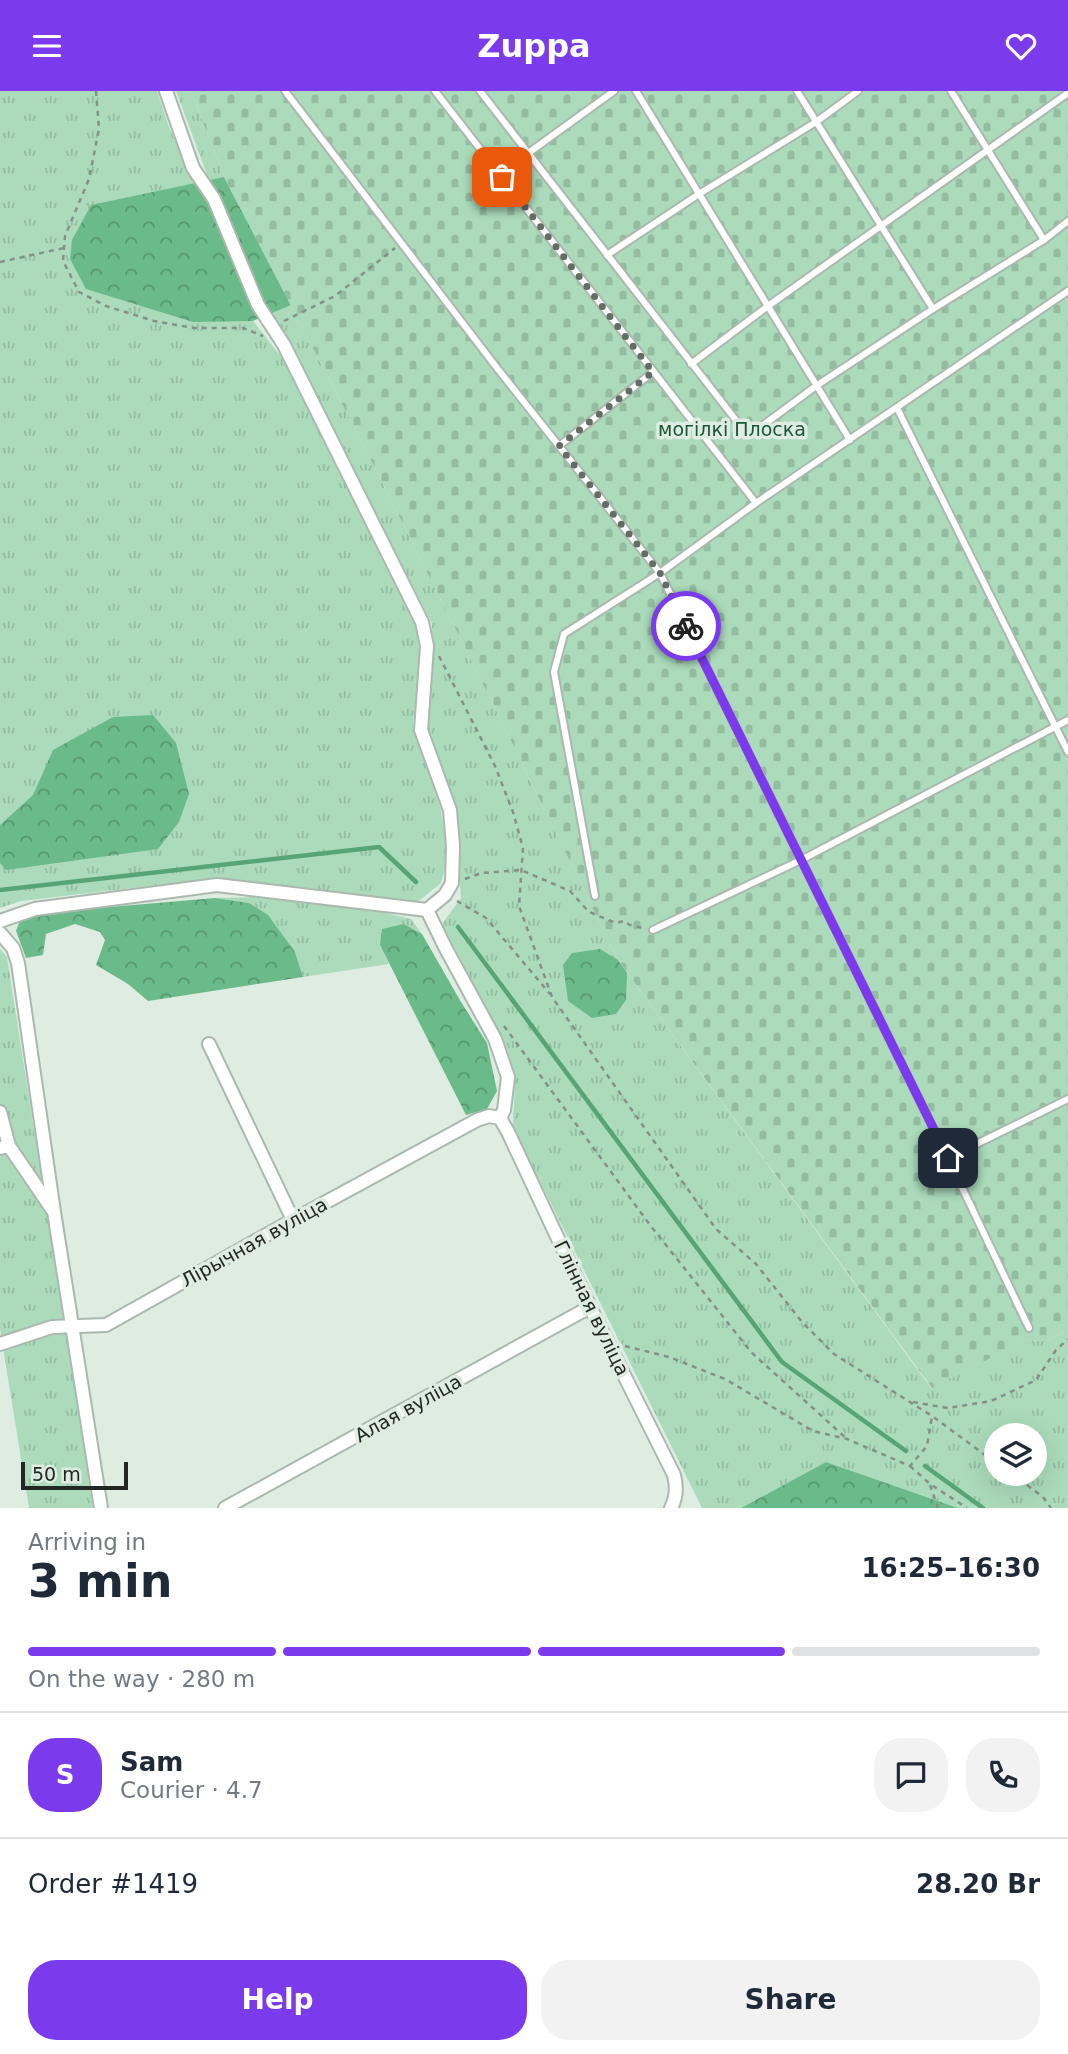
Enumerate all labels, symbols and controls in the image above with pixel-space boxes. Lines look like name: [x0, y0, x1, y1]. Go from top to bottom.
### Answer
icon: menu: [28, 27, 66, 65]
text: Zuppa: [477, 27, 591, 65]
icon: heart: [1002, 27, 1040, 65]
pin: [472, 147, 532, 207]
icon: bag: [483, 158, 521, 196]
park label: могілкі Плоска: [658, 418, 806, 440]
courier: [651, 591, 721, 661]
icon: bike: [667, 607, 705, 645]
pin: [918, 1128, 978, 1188]
icon: home: [929, 1139, 967, 1177]
street label: Лірычная вуліца: [177, 1193, 331, 1291]
street label: Глінная вуліца: [550, 1237, 634, 1379]
street label: Алая вуліца: [351, 1370, 465, 1446]
map controls: [984, 1423, 1047, 1486]
button: layers: [984, 1423, 1047, 1486]
scale bar: [21, 1459, 128, 1491]
text: 50 m: [32, 1463, 81, 1485]
text: Arriving in: [28, 1529, 146, 1555]
text: 16:25–16:30: [861, 1553, 1040, 1583]
text: 3 min: [28, 1554, 172, 1608]
text: On the way · 280 m: [28, 1666, 255, 1692]
button: chat: [874, 1738, 948, 1812]
button: phone: [966, 1738, 1040, 1812]
text: Sam: [120, 1747, 183, 1777]
text: S: [56, 1760, 74, 1790]
text: Courier · 4.7: [120, 1777, 263, 1803]
text: Order #1419: [28, 1869, 198, 1899]
text: 28.20 Br: [916, 1869, 1040, 1899]
button: Help: [28, 1960, 527, 2040]
button: Share: [541, 1960, 1040, 2040]

